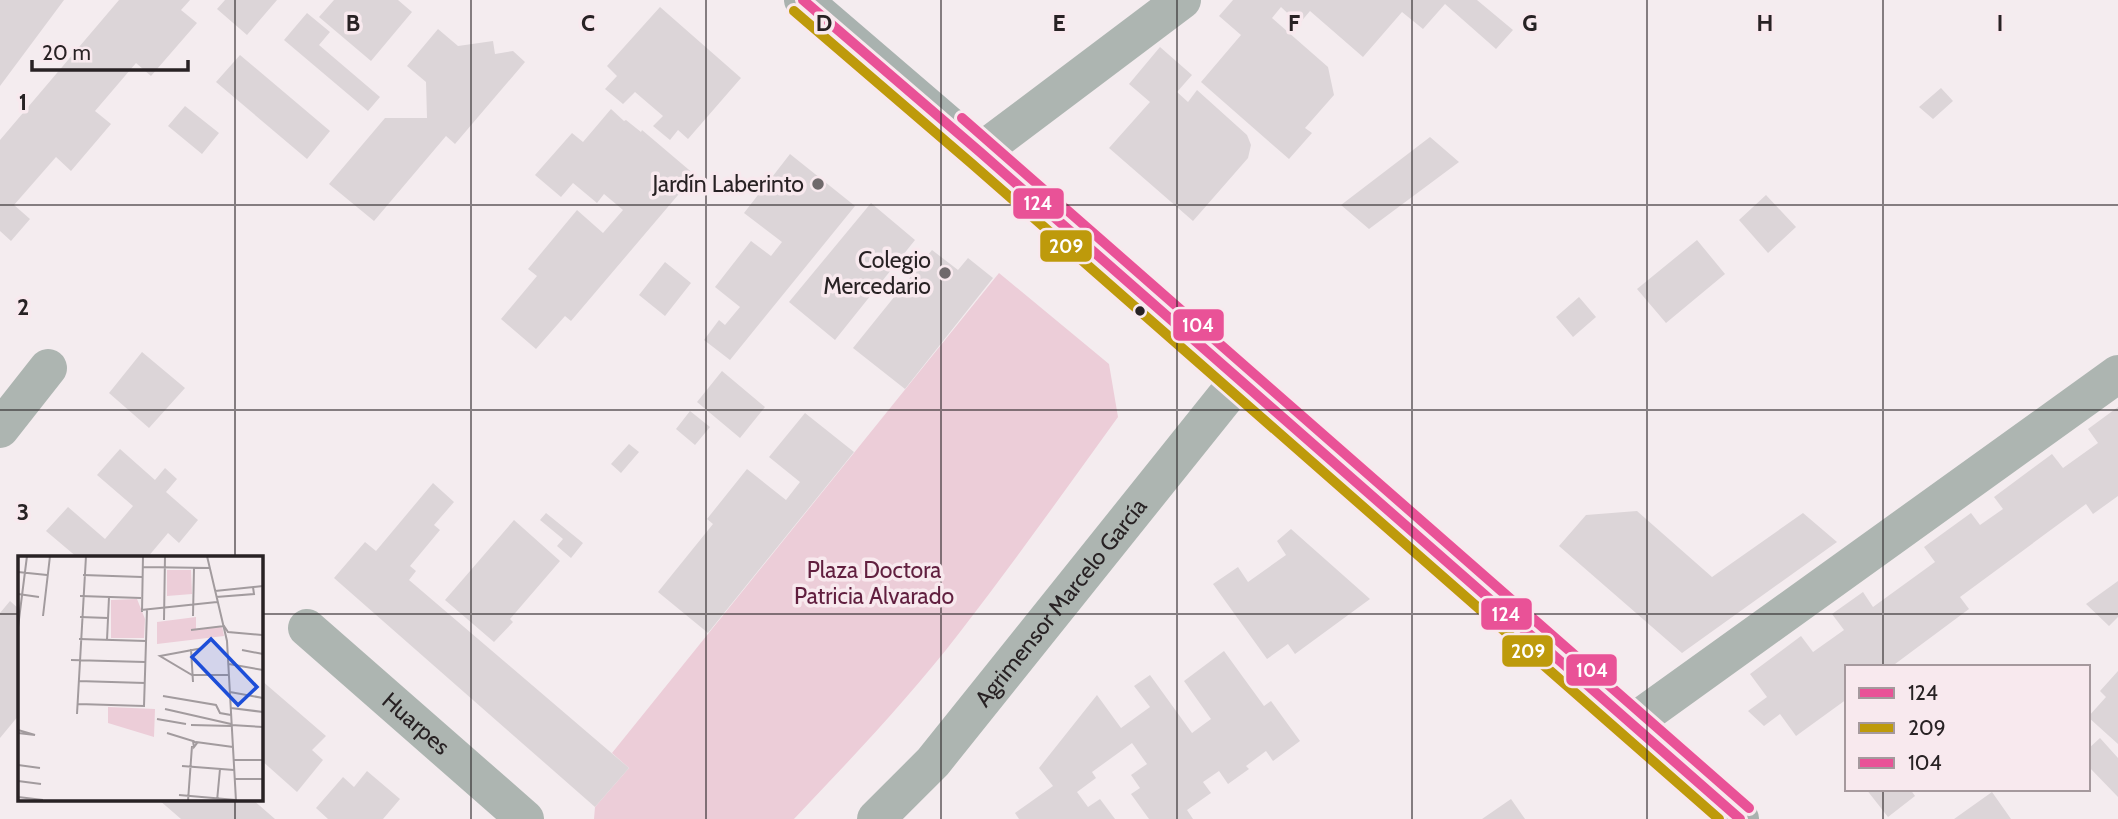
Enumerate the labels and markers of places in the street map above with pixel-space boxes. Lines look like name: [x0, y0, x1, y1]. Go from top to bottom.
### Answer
place label: Jardín Laberinto: [651, 170, 804, 198]
marker: Jardín Laberinto: [810, 176, 826, 192]
place label: Colegio Mercedario: [823, 246, 931, 300]
marker: Colegio Mercedario: [937, 265, 953, 281]
unlabelled marker: [1133, 304, 1147, 318]

